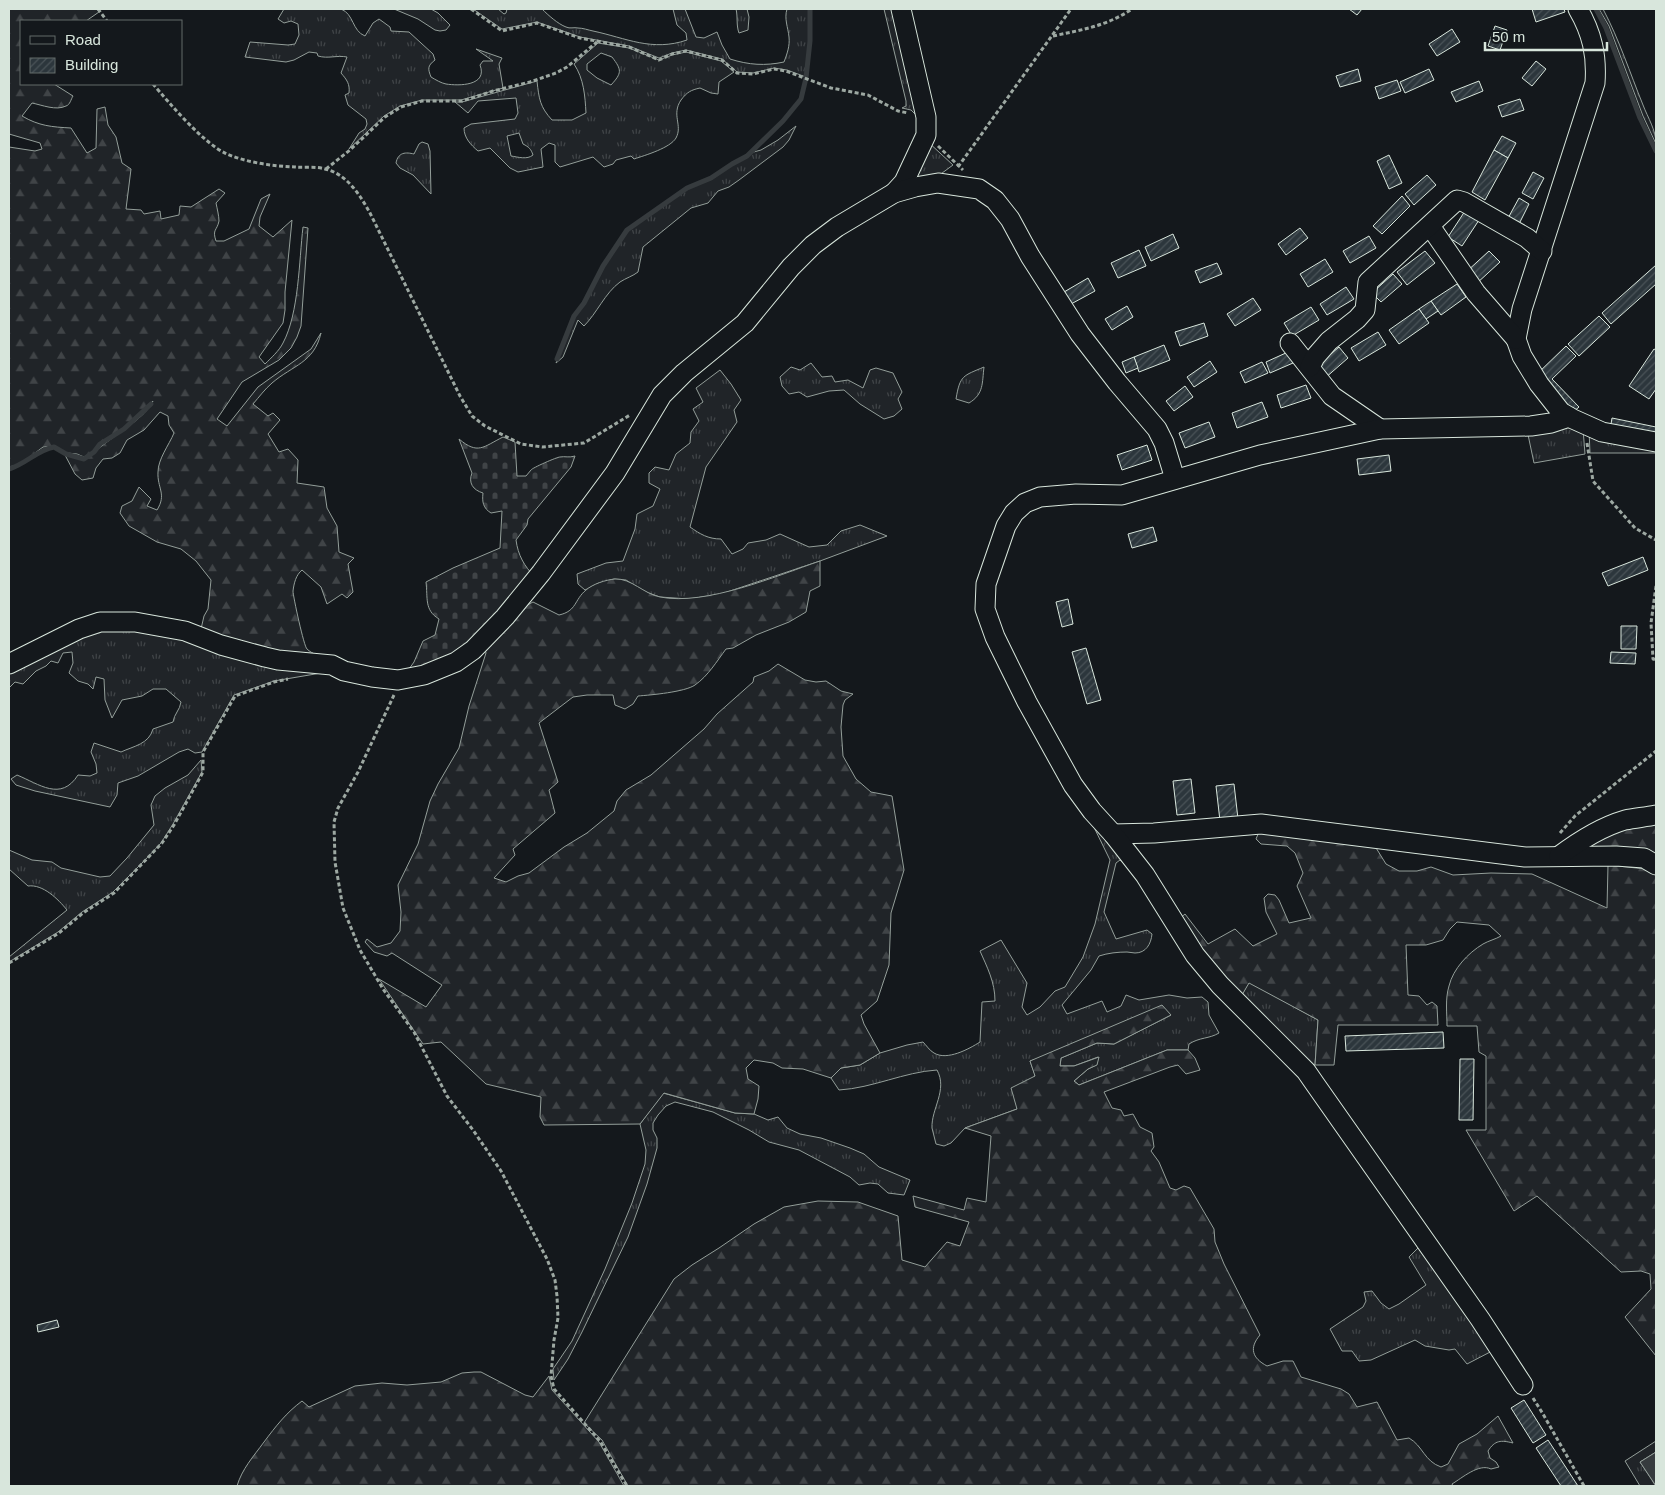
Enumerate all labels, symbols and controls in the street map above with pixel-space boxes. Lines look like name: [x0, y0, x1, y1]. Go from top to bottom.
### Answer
legend: [20, 20, 182, 85]
scale bar: [1485, 20, 1608, 52]
text: 50 m: [1492, 28, 1525, 45]
text: Road: [65, 31, 101, 48]
text: Building: [65, 56, 118, 73]

